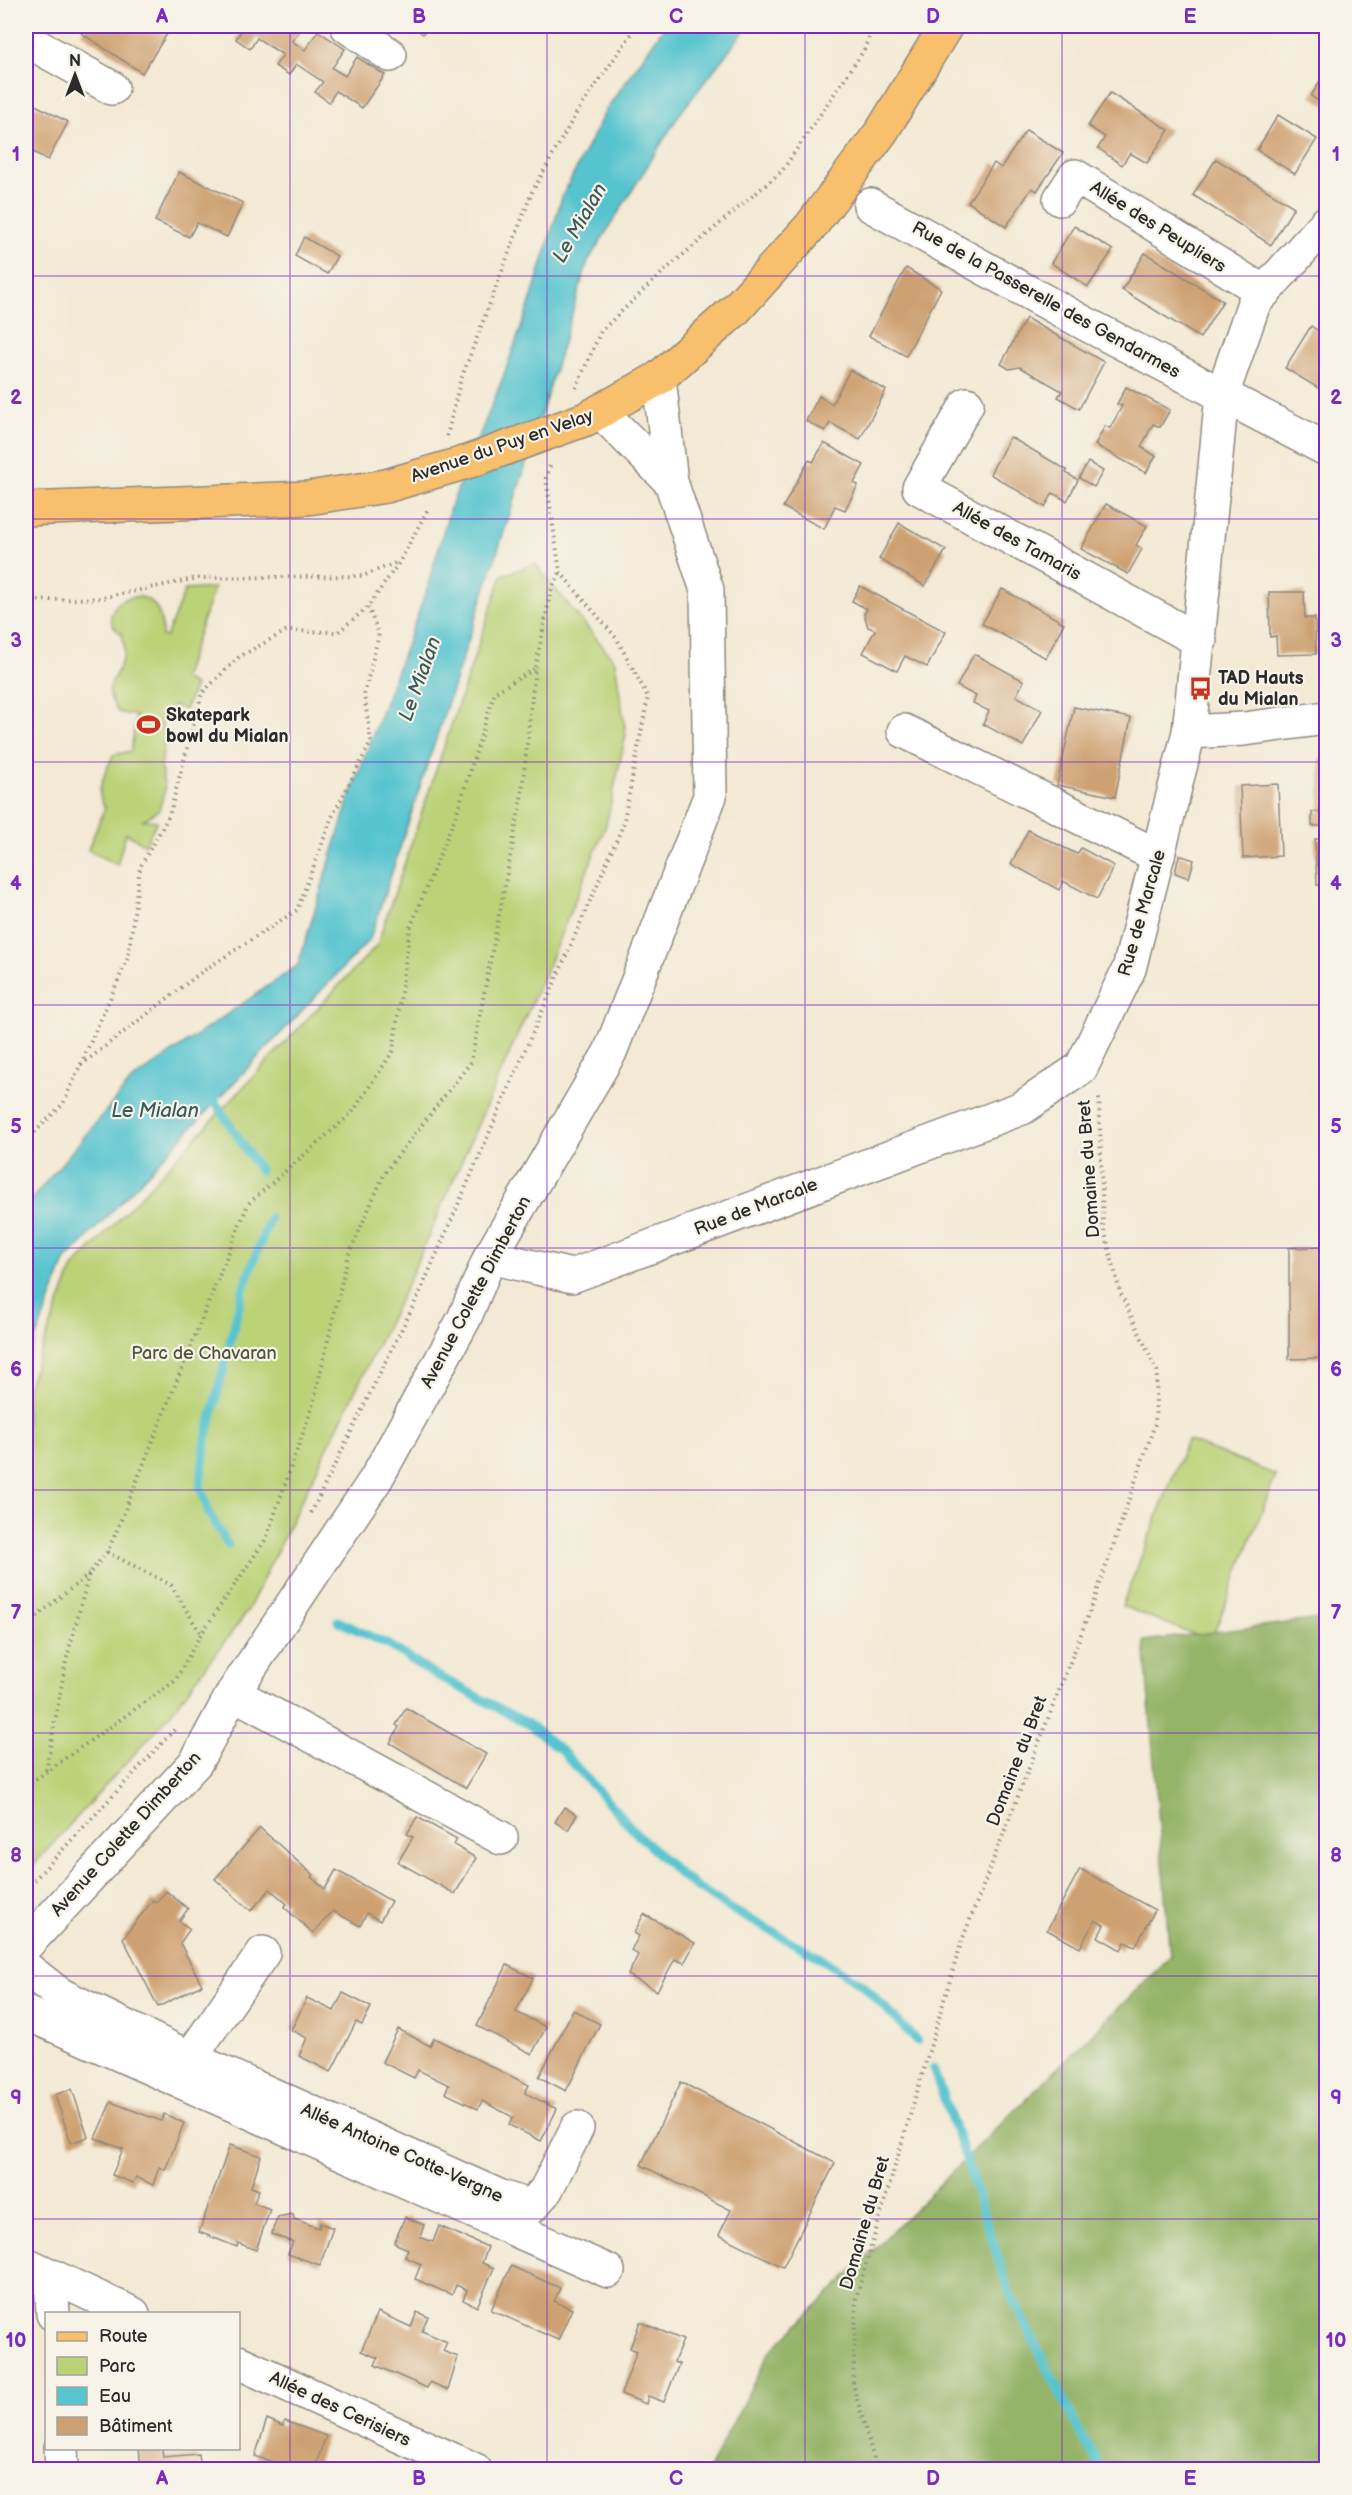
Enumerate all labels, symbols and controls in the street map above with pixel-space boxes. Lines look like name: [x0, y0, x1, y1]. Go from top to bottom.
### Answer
text: A: [155, 5, 169, 29]
text: B: [412, 5, 426, 29]
text: C: [669, 5, 683, 29]
text: D: [926, 5, 940, 29]
text: E: [1184, 5, 1197, 29]
north arrow: [45, 45, 105, 105]
text: N: [69, 52, 81, 71]
text: 1: [12, 143, 20, 167]
text: 1: [1332, 143, 1340, 167]
street label: Allée des Peupliers: [1086, 177, 1230, 277]
water label: Le Mialan: [548, 179, 612, 267]
street label: Rue de la Passerelle des Gendarmes: [908, 217, 1184, 383]
text: 2: [10, 386, 22, 410]
text: 2: [1330, 386, 1342, 410]
street label: Avenue du Puy en Velay: [408, 405, 597, 487]
street label: Allée des Tamaris: [949, 497, 1085, 585]
text: 3: [10, 629, 22, 653]
text: 3: [1330, 629, 1342, 653]
water label: Le Mialan: [394, 634, 446, 724]
place label: TAD Hauts du Mialan: [1218, 668, 1304, 710]
bus stop icon: TAD Hauts du Mialan: [1187, 675, 1213, 701]
place label: Skatepark bowl du Mialan: [166, 705, 289, 747]
sports icon: Skatepark bowl du Mialan: [135, 712, 161, 738]
street label: Rue de Marcale: [1114, 847, 1170, 979]
text: 4: [10, 872, 22, 896]
text: 4: [1330, 872, 1342, 896]
water label: Le Mialan: [111, 1099, 199, 1123]
street label: Domaine du Bret: [1074, 1099, 1104, 1239]
text: 5: [10, 1115, 22, 1139]
text: 5: [1330, 1115, 1342, 1139]
street label: Rue de Marcale: [691, 1174, 821, 1240]
street label: Avenue Colette Dimberton: [416, 1193, 536, 1391]
park label: Parc de Chavaran: [131, 1343, 277, 1364]
text: 6: [10, 1358, 22, 1382]
text: 6: [1330, 1358, 1342, 1382]
text: 7: [10, 1601, 22, 1625]
text: 7: [1330, 1601, 1342, 1625]
street label: Domaine du Bret: [982, 1692, 1052, 1829]
street label: Avenue Colette Dimberton: [47, 1747, 205, 1921]
text: 8: [10, 1844, 22, 1868]
text: 8: [1330, 1844, 1342, 1868]
text: 9: [10, 2086, 22, 2110]
text: 9: [1330, 2086, 1342, 2110]
street label: Allée Antoine Cotte-Vergne: [298, 2099, 507, 2207]
street label: Domaine du Bret: [836, 2153, 894, 2292]
legend: [45, 2312, 240, 2450]
text: Route: [99, 2326, 148, 2347]
text: 10: [6, 2329, 26, 2353]
text: 10: [1326, 2329, 1346, 2353]
text: Parc: [99, 2356, 136, 2377]
street label: Allée des Cerisiers: [266, 2367, 414, 2451]
text: Eau: [99, 2386, 131, 2407]
text: Bâtiment: [99, 2416, 173, 2437]
text: A: [155, 2467, 169, 2491]
text: B: [412, 2467, 426, 2491]
text: C: [669, 2467, 683, 2491]
text: D: [926, 2467, 940, 2491]
text: E: [1184, 2467, 1197, 2491]

